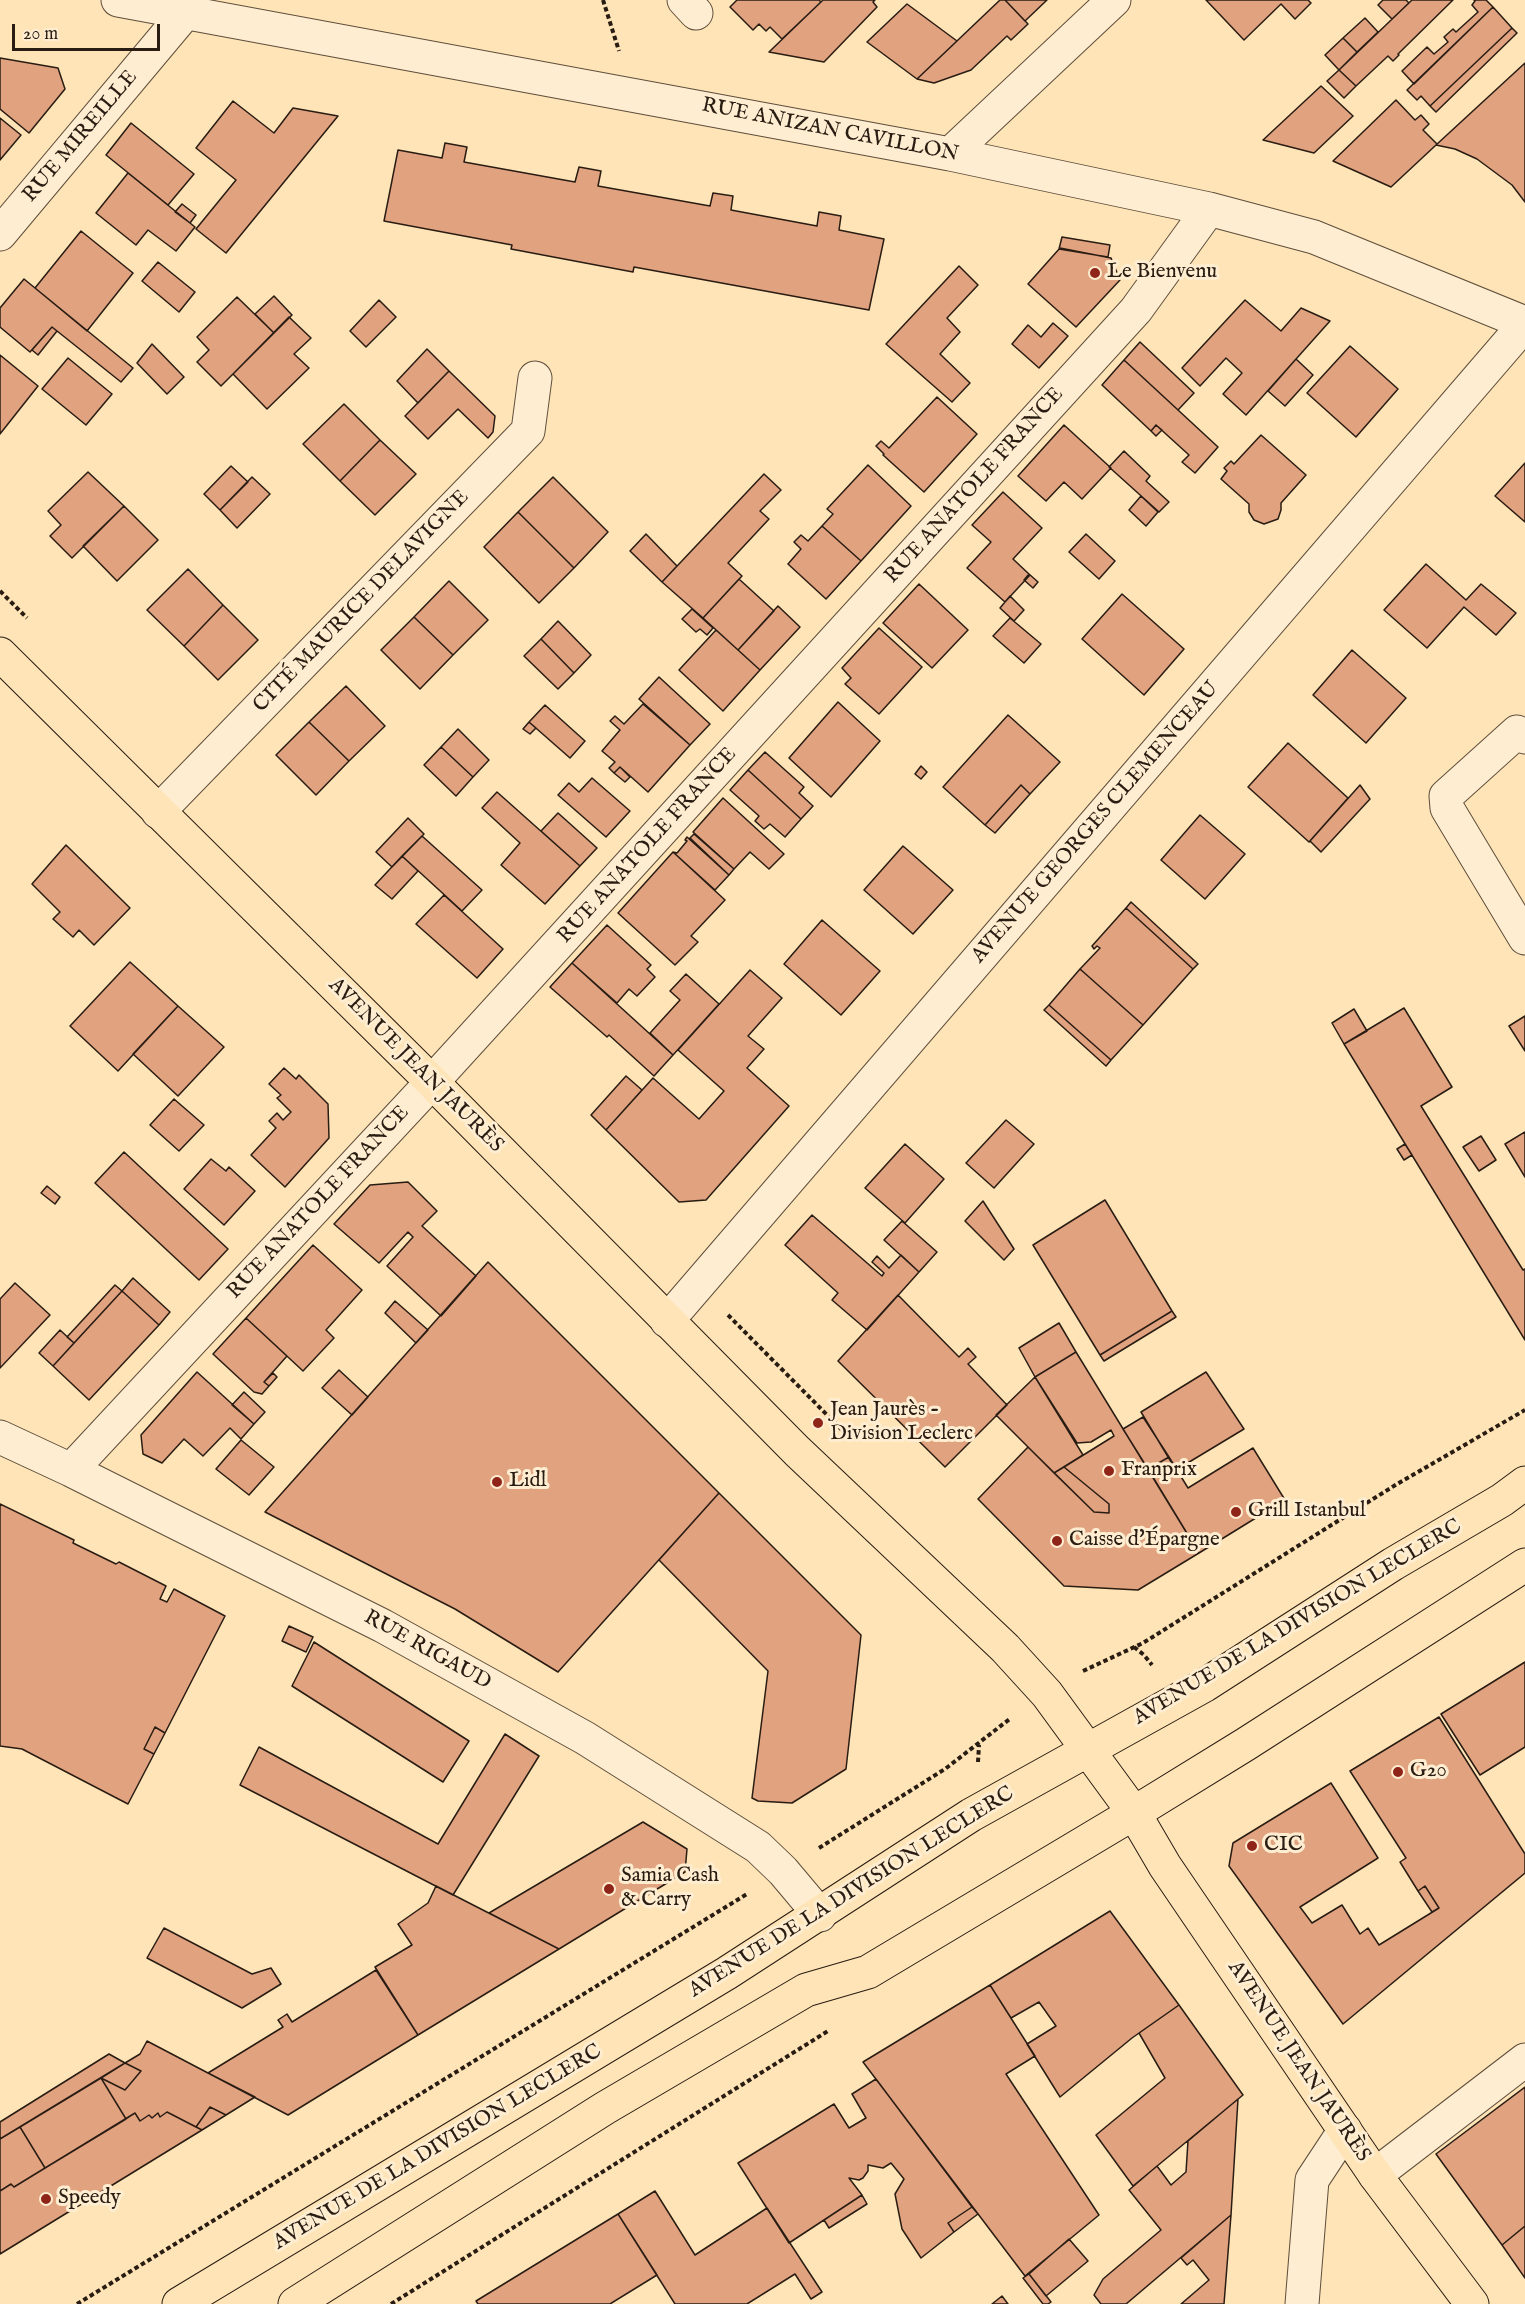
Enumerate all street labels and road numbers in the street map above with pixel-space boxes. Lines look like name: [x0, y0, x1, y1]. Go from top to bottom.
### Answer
street label: RUE MIREILLE: [18, 66, 144, 208]
street label: RUE ANIZAN CAVILLON: [699, 94, 961, 168]
street label: RUE ANATOLE FRANCE: [880, 383, 1070, 589]
street label: CITÉ MAURICE DELAVIGNE: [249, 486, 475, 718]
street label: AVENUE GEORGES CLEMENCEAU: [967, 677, 1225, 969]
street label: RUE ANATOLE FRANCE: [553, 743, 743, 949]
street label: AVENUE JEAN JAURÈS: [322, 973, 508, 1159]
street label: RUE ANATOLE FRANCE: [223, 1101, 415, 1305]
street label: AVENUE DE LA DIVISION LECLERC: [1129, 1515, 1467, 1731]
street label: RUE RIGAUD: [359, 1606, 495, 1696]
street label: AVENUE DE LA DIVISION LECLERC: [685, 1782, 1019, 2004]
street label: AVENUE JEAN JAURÈS: [1221, 1957, 1375, 2167]
street label: AVENUE DE LA DIVISION LECLERC: [269, 2040, 607, 2256]

